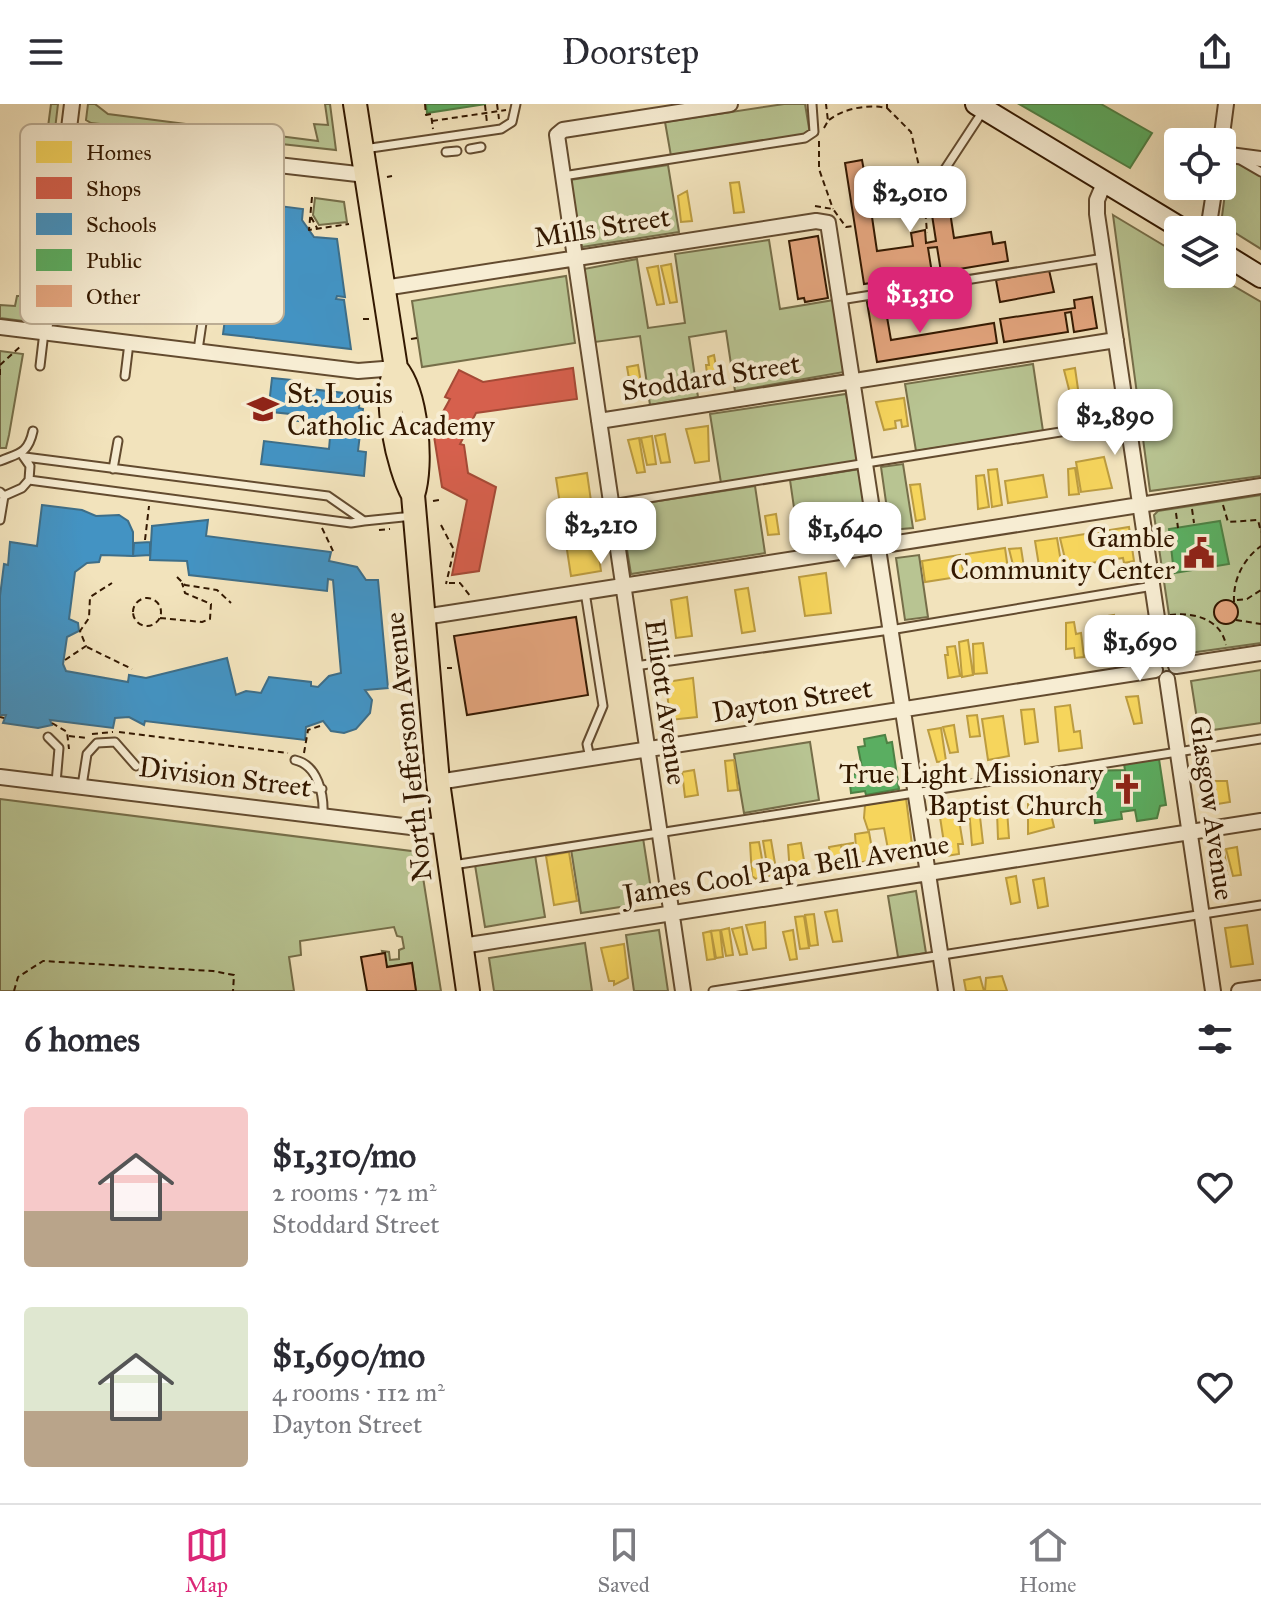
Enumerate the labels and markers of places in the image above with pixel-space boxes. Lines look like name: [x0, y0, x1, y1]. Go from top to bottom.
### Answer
pin: $2,010: [845, 166, 975, 234]
pin: $1,310: [855, 267, 985, 335]
place label: St. Louis Catholic Academy: [287, 376, 496, 443]
pin: $2,890: [1050, 389, 1180, 457]
school or university icon: St. Louis Catholic Academy: [246, 392, 280, 426]
pin: $2,210: [536, 498, 666, 566]
pin: $1,640: [780, 502, 910, 570]
place label: Gamble Community Center: [950, 520, 1175, 587]
public building icon: Gamble Community Center: [1182, 536, 1216, 570]
pin: $1,690: [1075, 615, 1205, 683]
place label: True Light Missionary Baptist Church: [839, 756, 1104, 823]
church icon: True Light Missionary Baptist Church: [1110, 772, 1144, 806]

